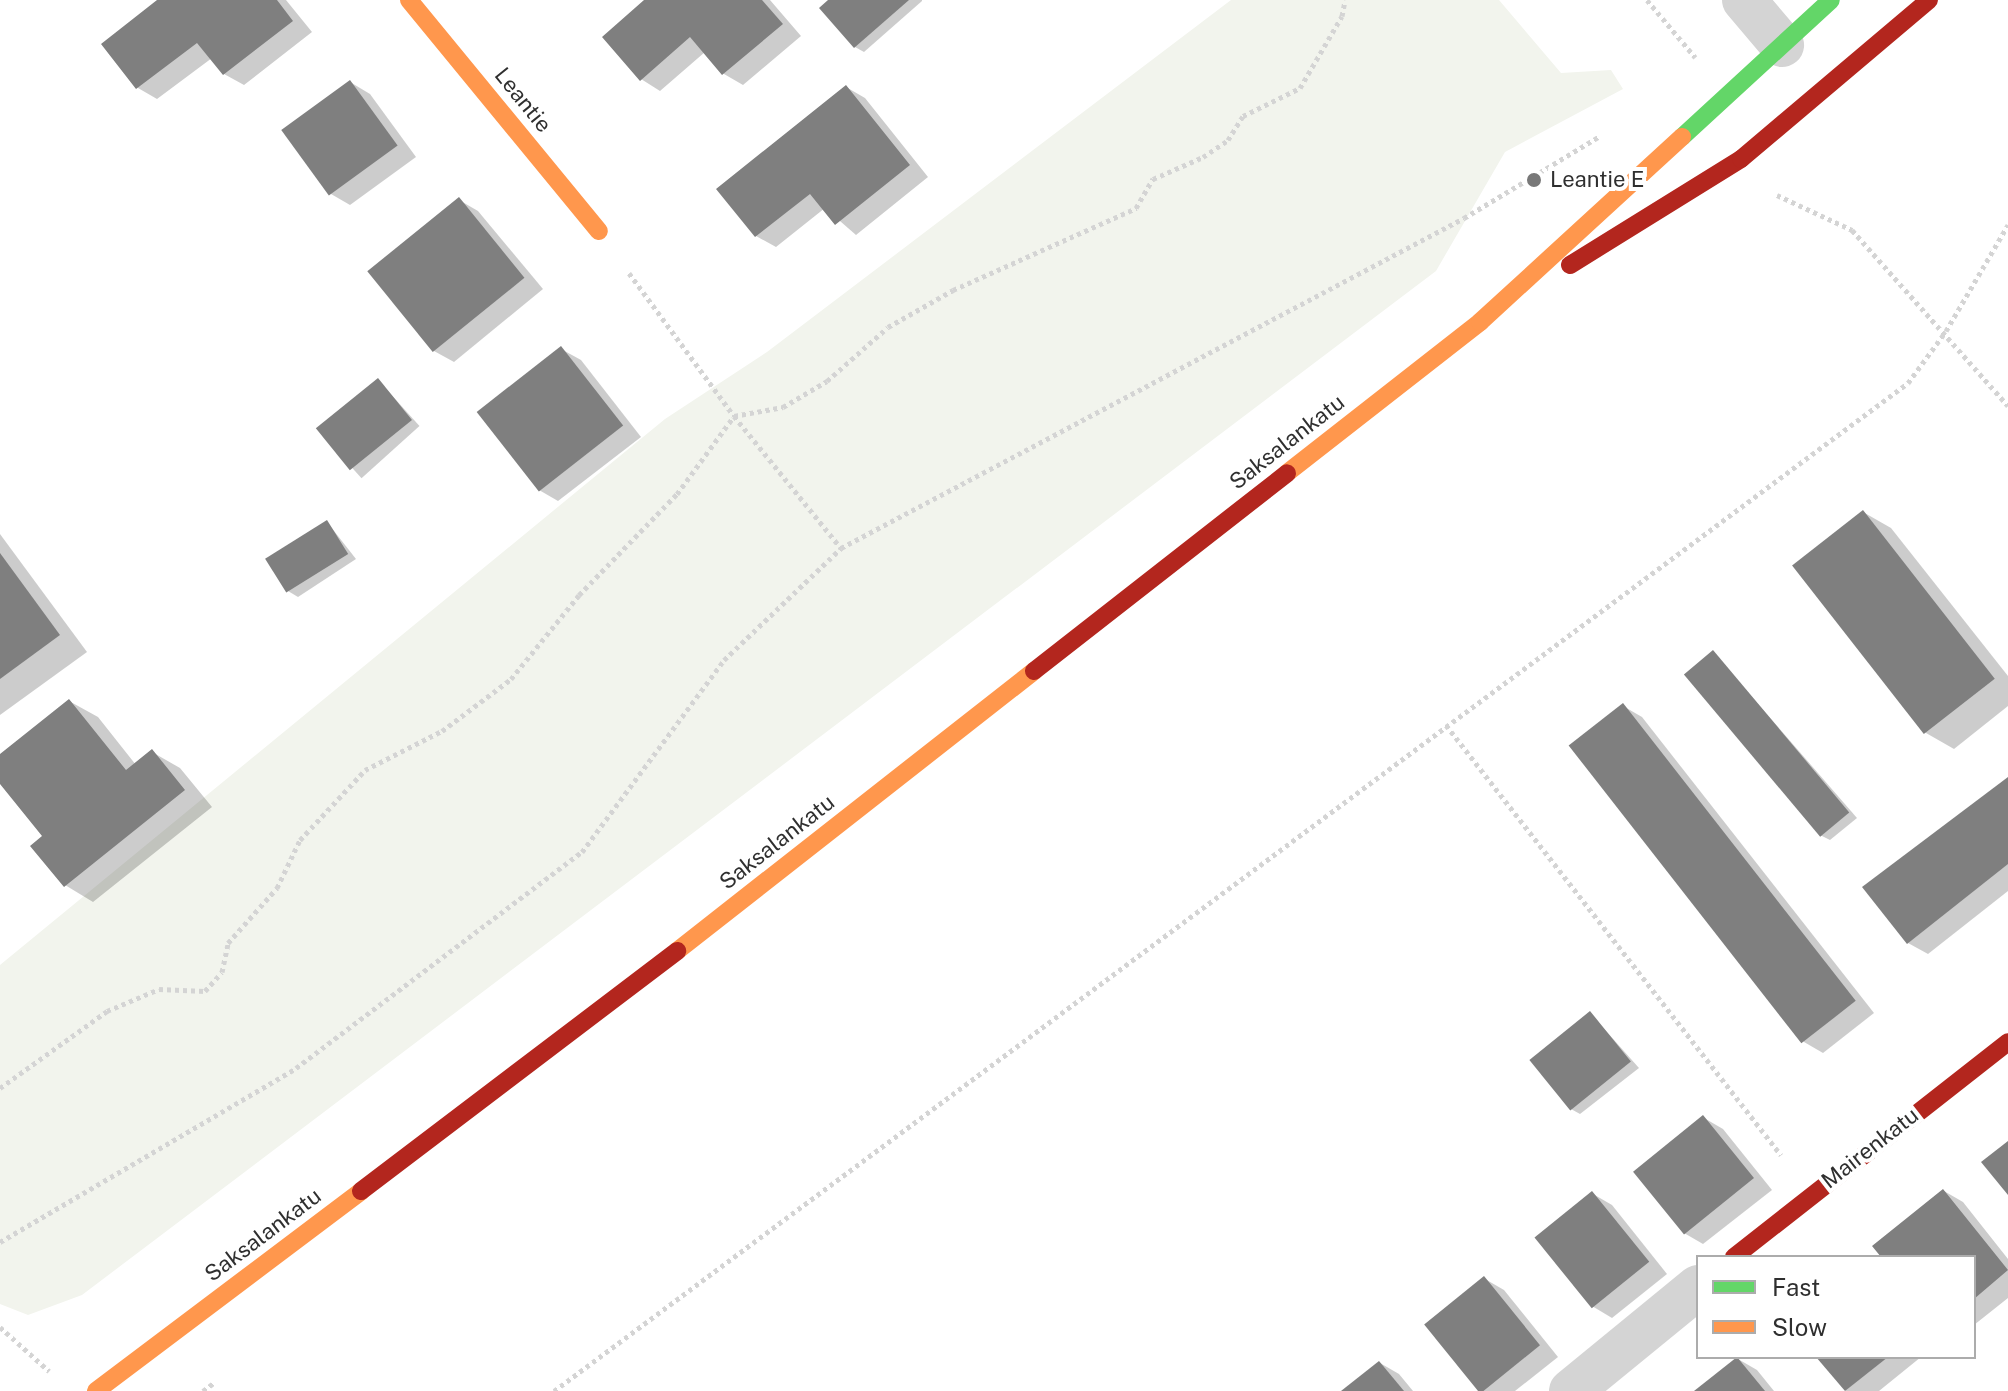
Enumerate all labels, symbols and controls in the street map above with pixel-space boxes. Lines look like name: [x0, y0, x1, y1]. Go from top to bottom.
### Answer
street label: Leantie: [489, 62, 557, 138]
place label: Leantie E: [1550, 167, 1644, 193]
marker: Leantie E: [1525, 171, 1543, 189]
street label: Saksalankatu: [1224, 389, 1350, 495]
street label: Saksalankatu: [714, 789, 840, 895]
street label: Mairenkatu: [1816, 1102, 1924, 1194]
street label: Saksalankatu: [200, 1183, 326, 1287]
legend: [1696, 1255, 1976, 1359]
text: Fast: [1772, 1273, 1820, 1301]
text: Slow: [1772, 1313, 1827, 1341]

